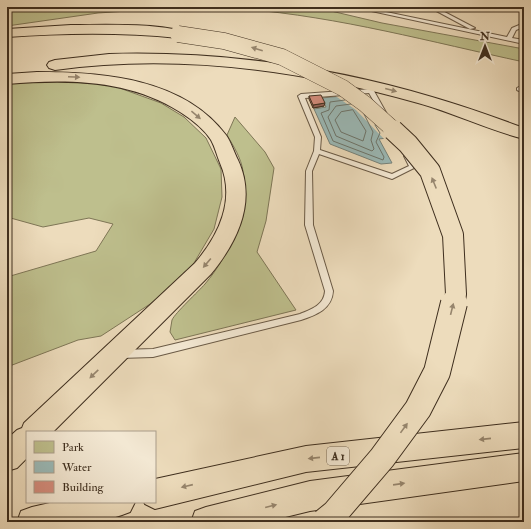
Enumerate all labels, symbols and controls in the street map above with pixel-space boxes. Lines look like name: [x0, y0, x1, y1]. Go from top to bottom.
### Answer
north arrow: [465, 26, 505, 66]
text: N: [479, 30, 491, 43]
one-way arrow: [251, 46, 263, 52]
one-way arrow: [68, 74, 81, 80]
one-way arrow: [385, 87, 397, 93]
one-way arrow: [190, 111, 201, 120]
one-way arrow: [431, 177, 437, 189]
one-way arrow: [202, 258, 211, 269]
one-way arrow: [449, 303, 455, 315]
one-way arrow: [90, 369, 99, 378]
one-way arrow: [400, 423, 408, 434]
legend: [26, 431, 156, 503]
one-way arrow: [479, 436, 491, 442]
text: Park: [62, 440, 84, 455]
road number: A 1: [327, 447, 349, 465]
one-way arrow: [308, 455, 320, 462]
text: Water: [61, 460, 92, 475]
text: Building: [62, 480, 105, 495]
one-way arrow: [393, 481, 405, 487]
one-way arrow: [181, 484, 194, 490]
one-way arrow: [265, 502, 277, 508]

